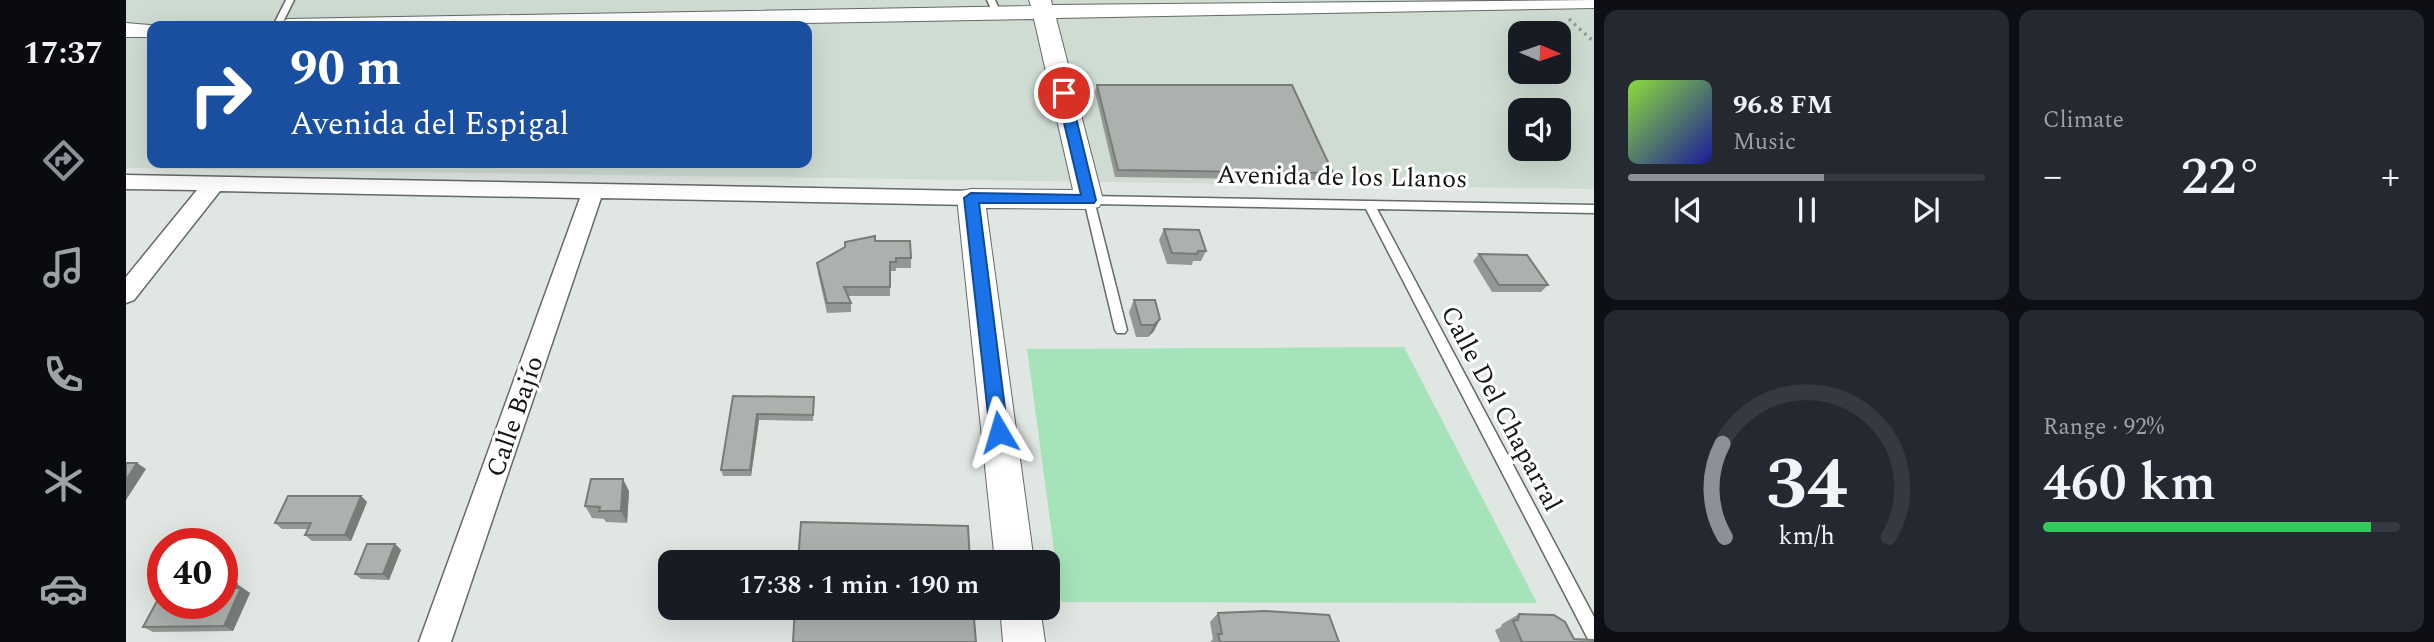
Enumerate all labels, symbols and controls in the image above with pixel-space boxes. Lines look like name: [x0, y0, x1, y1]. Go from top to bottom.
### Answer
north arrow: [1508, 21, 1572, 84]
map controls: [1508, 21, 1571, 161]
text: 17:37: [23, 29, 103, 78]
text: 90 m: [290, 32, 401, 107]
icon: right: [175, 49, 266, 140]
pin: [1034, 63, 1094, 123]
icon: arrive: [1045, 74, 1083, 112]
text: 96.8 FM: [1733, 85, 1833, 125]
button: sound: [1508, 98, 1571, 161]
text: Avenida del Espigal: [290, 100, 569, 149]
text: Climate: [2043, 103, 2124, 138]
text: Music: [1733, 125, 1796, 160]
icon: directions: [39, 136, 88, 185]
text: 22°: [2181, 138, 2262, 217]
text: −: [2043, 148, 2062, 206]
text: +: [2381, 148, 2400, 206]
street label: Avenida de los Llanos: [1216, 155, 1468, 199]
icon: previous: [1669, 191, 1707, 229]
icon: pause: [1788, 191, 1826, 229]
icon: next: [1907, 191, 1945, 229]
icon: music: [39, 243, 88, 292]
street label: Calle Del Chaparral: [1430, 298, 1572, 519]
icon: phone: [39, 350, 88, 399]
street label: Calle Bajío: [476, 350, 554, 482]
position arrow: [962, 395, 1036, 469]
text: Range · 92%: [2043, 410, 2164, 445]
text: 34: [1766, 430, 1847, 541]
text: 460 km: [2043, 444, 2216, 523]
icon: climate: [39, 457, 88, 506]
text: km/h: [1778, 518, 1835, 556]
speed limit sign: 40: [147, 528, 238, 619]
icon: car: [39, 564, 88, 613]
text: 17:38 · 1 min · 190 m: [739, 565, 979, 605]

